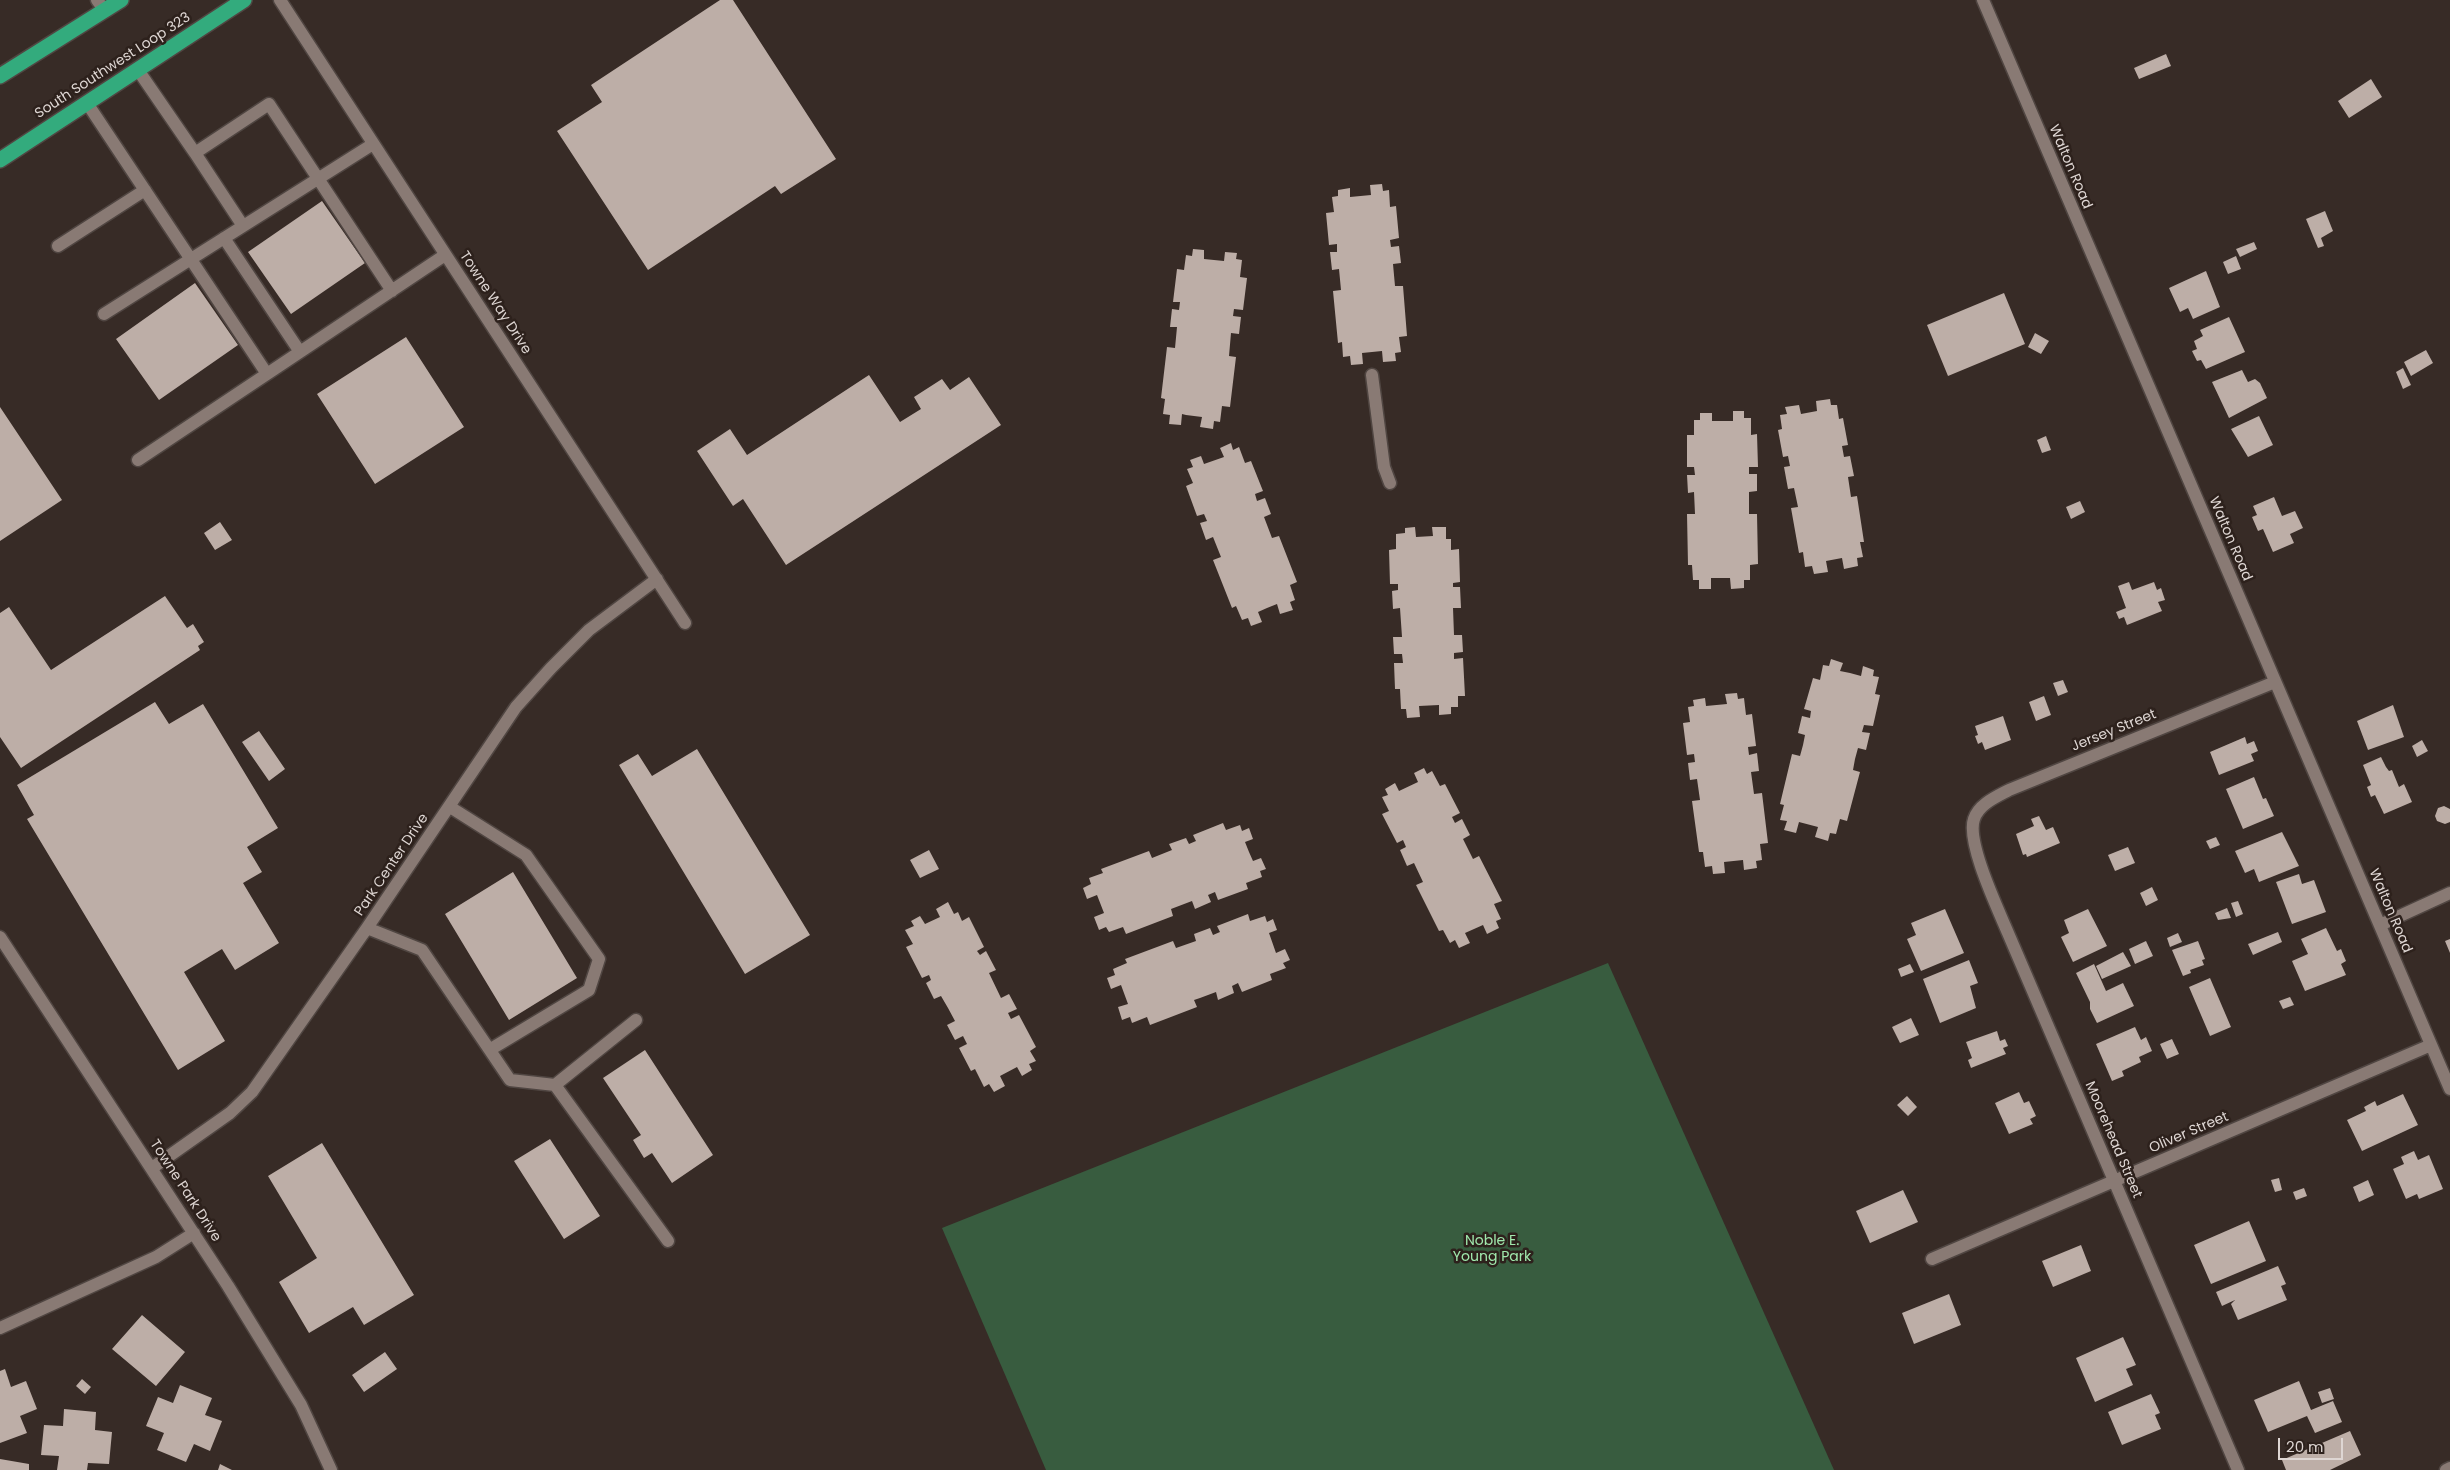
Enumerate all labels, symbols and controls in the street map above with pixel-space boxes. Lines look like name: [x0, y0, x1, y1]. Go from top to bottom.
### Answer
street label: South Southwest Loop 323: [32, 9, 194, 123]
street label: Walton Road: [2045, 122, 2095, 212]
street label: Towne Way Drive: [455, 248, 535, 358]
street label: Walton Road: [2205, 494, 2255, 584]
street label: Jersey Street: [2069, 706, 2159, 756]
street label: Park Center Drive: [351, 811, 433, 919]
street label: Walton Road: [2365, 866, 2415, 956]
street label: Moorehead Street: [2081, 1079, 2145, 1201]
street label: Oliver Street: [2147, 1109, 2231, 1157]
street label: Towne Park Drive: [146, 1137, 224, 1245]
park label: Noble E. Young Park: [1453, 1233, 1531, 1266]
scale bar: [2280, 1428, 2345, 1460]
text: 20 m: [2286, 1436, 2324, 1457]

